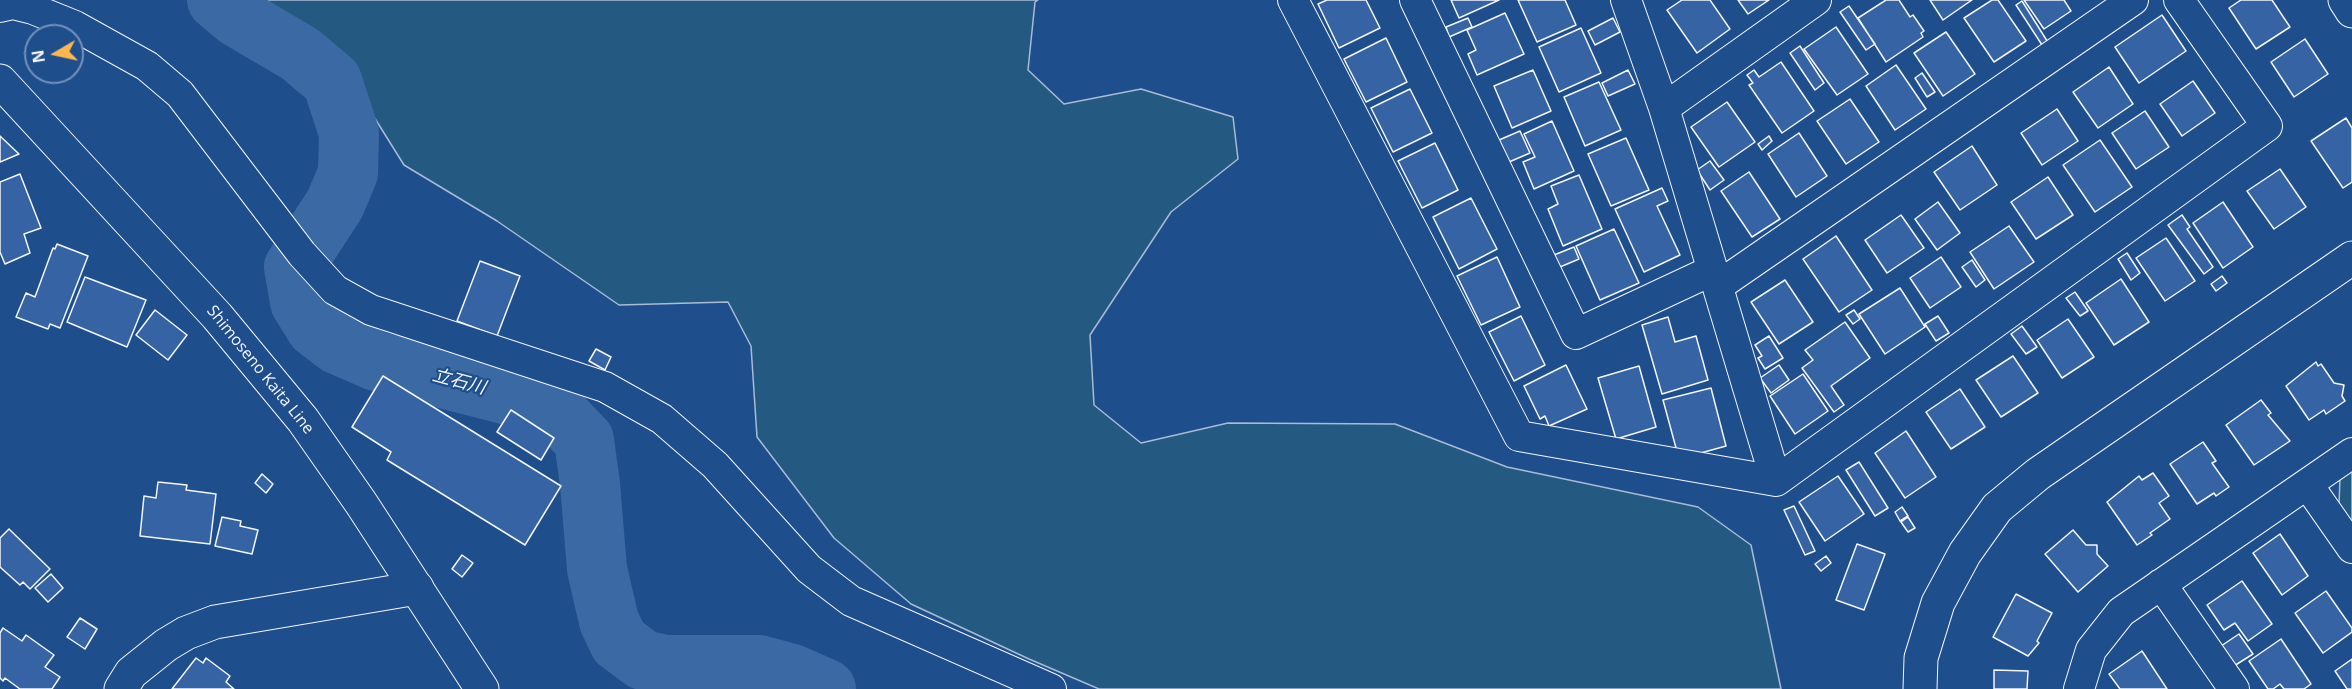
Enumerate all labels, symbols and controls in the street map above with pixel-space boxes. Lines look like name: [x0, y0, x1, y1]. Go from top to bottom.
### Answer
north arrow: [24, 24, 84, 84]
text: N: [26, 48, 50, 65]
street label: Shimoseno Kaita Line: [202, 302, 318, 438]
water label: 立石川: [430, 365, 488, 399]

